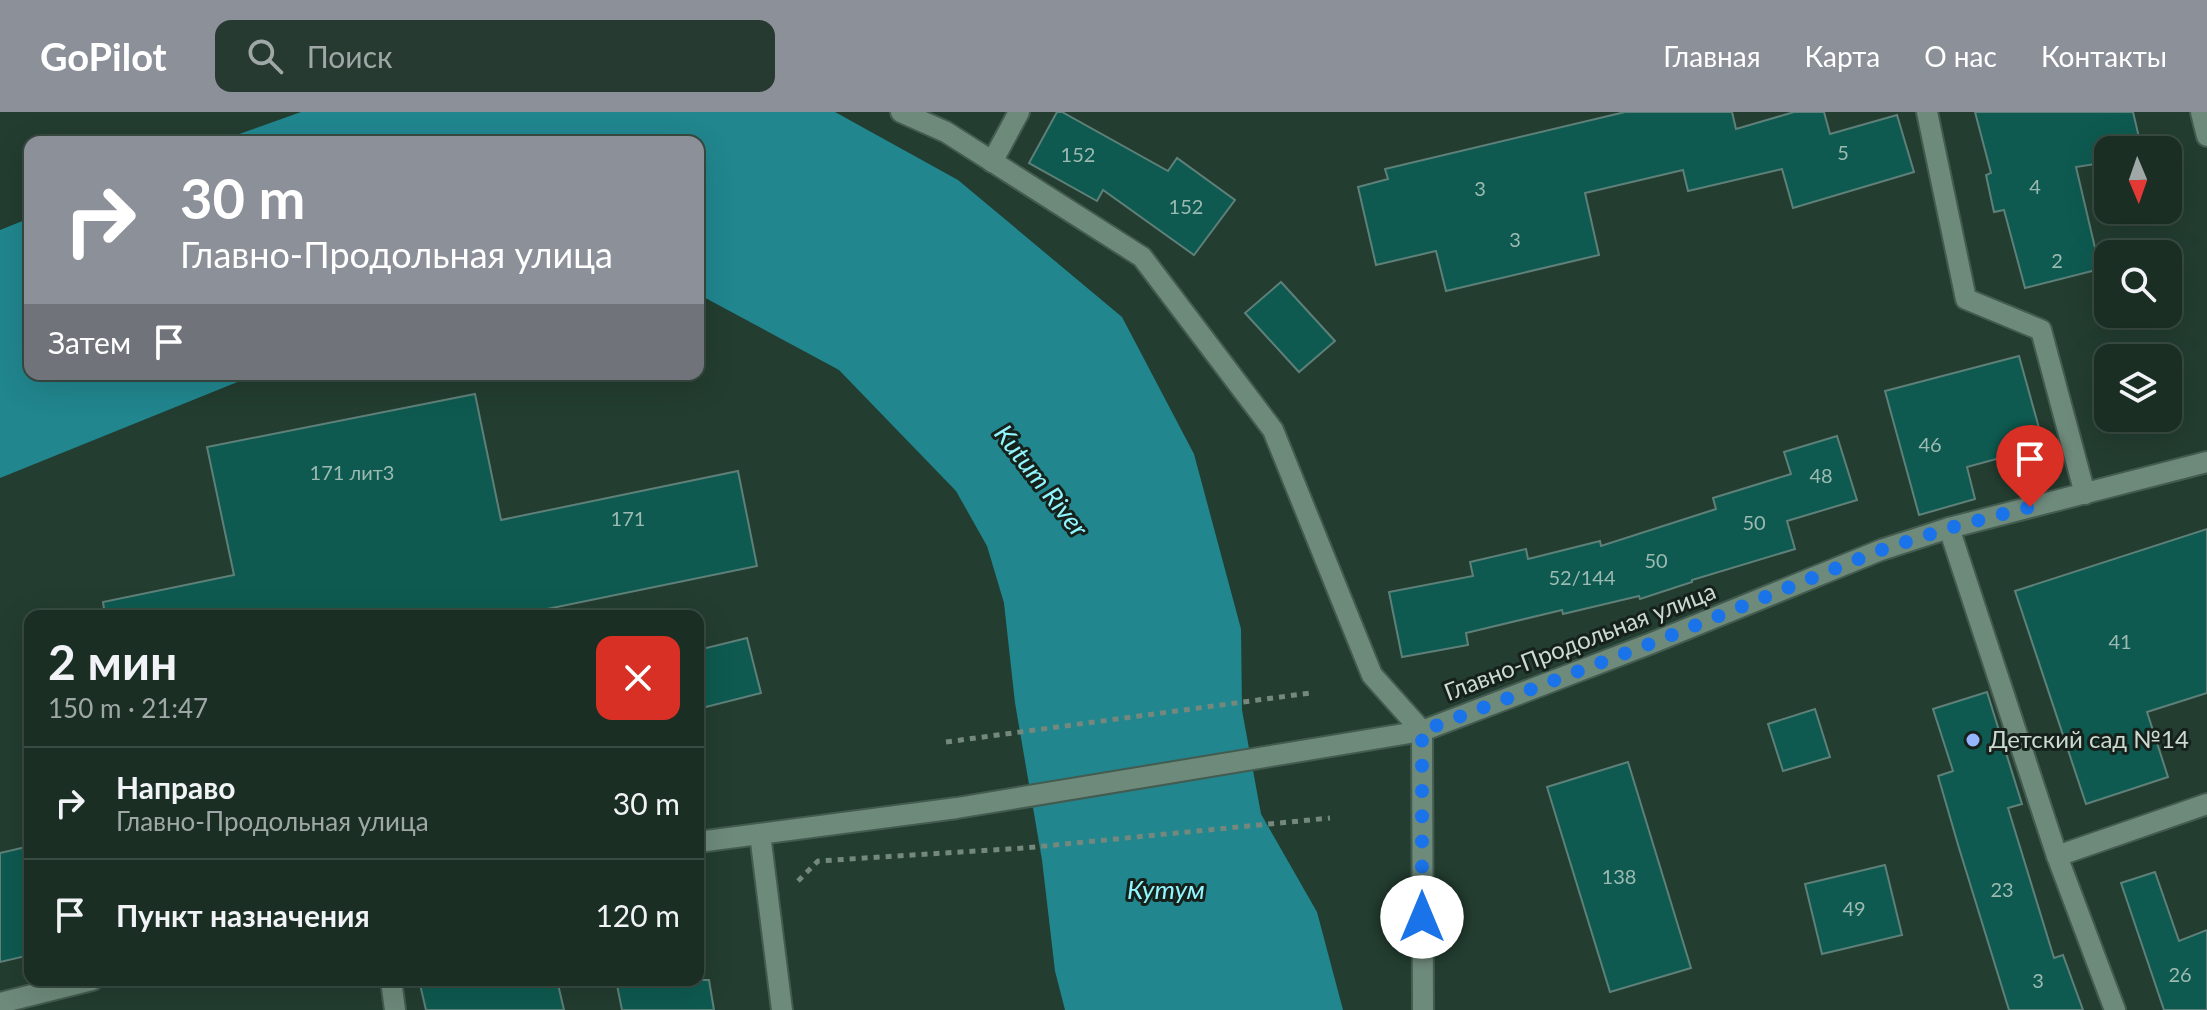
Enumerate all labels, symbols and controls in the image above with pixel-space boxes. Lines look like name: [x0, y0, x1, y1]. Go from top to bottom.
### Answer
search box: [215, 20, 775, 92]
text: GoPilot: [40, 33, 167, 79]
icon: search: [243, 34, 287, 78]
text: Поиск: [307, 38, 392, 74]
text: Главная: [1663, 39, 1761, 73]
text: Карта: [1805, 39, 1880, 73]
text: О нас: [1924, 39, 1997, 73]
text: Контакты: [2041, 39, 2167, 73]
north arrow: [2094, 136, 2182, 224]
map controls: [2094, 136, 2182, 432]
house number: 5: [1837, 140, 1849, 164]
house number: 152: [1061, 142, 1095, 166]
text: 30 m: [180, 164, 305, 231]
icon: right: [48, 168, 152, 272]
house number: 4: [2029, 174, 2041, 198]
house number: 3: [1474, 176, 1486, 200]
house number: 152: [1169, 194, 1203, 218]
house number: 3: [1509, 227, 1521, 251]
text: Главно-Продольная улица: [180, 232, 613, 276]
button: search: [2094, 240, 2182, 328]
house number: 2: [2051, 248, 2063, 272]
icon: arrive: [147, 320, 191, 364]
text: Затем: [48, 324, 131, 360]
button: layers: [2094, 344, 2182, 432]
water label: Kutum River: [988, 418, 1096, 544]
pin: [1996, 425, 2064, 507]
house number: 46: [1918, 432, 1942, 456]
icon: arrive: [2008, 437, 2052, 481]
house number: 171 лит3: [310, 460, 394, 484]
house number: 48: [1809, 463, 1833, 487]
house number: 171: [611, 506, 645, 530]
house number: 50: [1742, 510, 1766, 534]
house number: 50: [1644, 548, 1668, 572]
house number: 52/144: [1548, 565, 1616, 589]
street label: Главно-Продольная улица: [1440, 575, 1719, 706]
house number: 41: [2108, 629, 2132, 653]
text: 2 мин: [48, 633, 177, 690]
button: close: [596, 636, 680, 720]
text: 150 m · 21:47: [48, 692, 208, 724]
place label: Детский сад №14: [1989, 724, 2189, 753]
marker: Детский сад №14: [1964, 731, 1982, 749]
text: Направо: [116, 769, 236, 805]
icon: right: [48, 781, 92, 825]
text: 30 m: [613, 785, 680, 821]
text: Главно-Продольная улица: [116, 805, 429, 837]
house number: 138: [1602, 864, 1636, 888]
water label: Кутум: [1127, 873, 1205, 905]
position arrow: [1380, 875, 1464, 959]
house number: 23: [1990, 877, 2014, 901]
icon: arrive: [48, 893, 92, 937]
house number: 49: [1842, 896, 1866, 920]
text: Пункт назначения: [116, 897, 370, 933]
text: 120 m: [595, 897, 680, 933]
house number: 26: [2168, 962, 2192, 986]
house number: 3: [2032, 968, 2044, 992]

